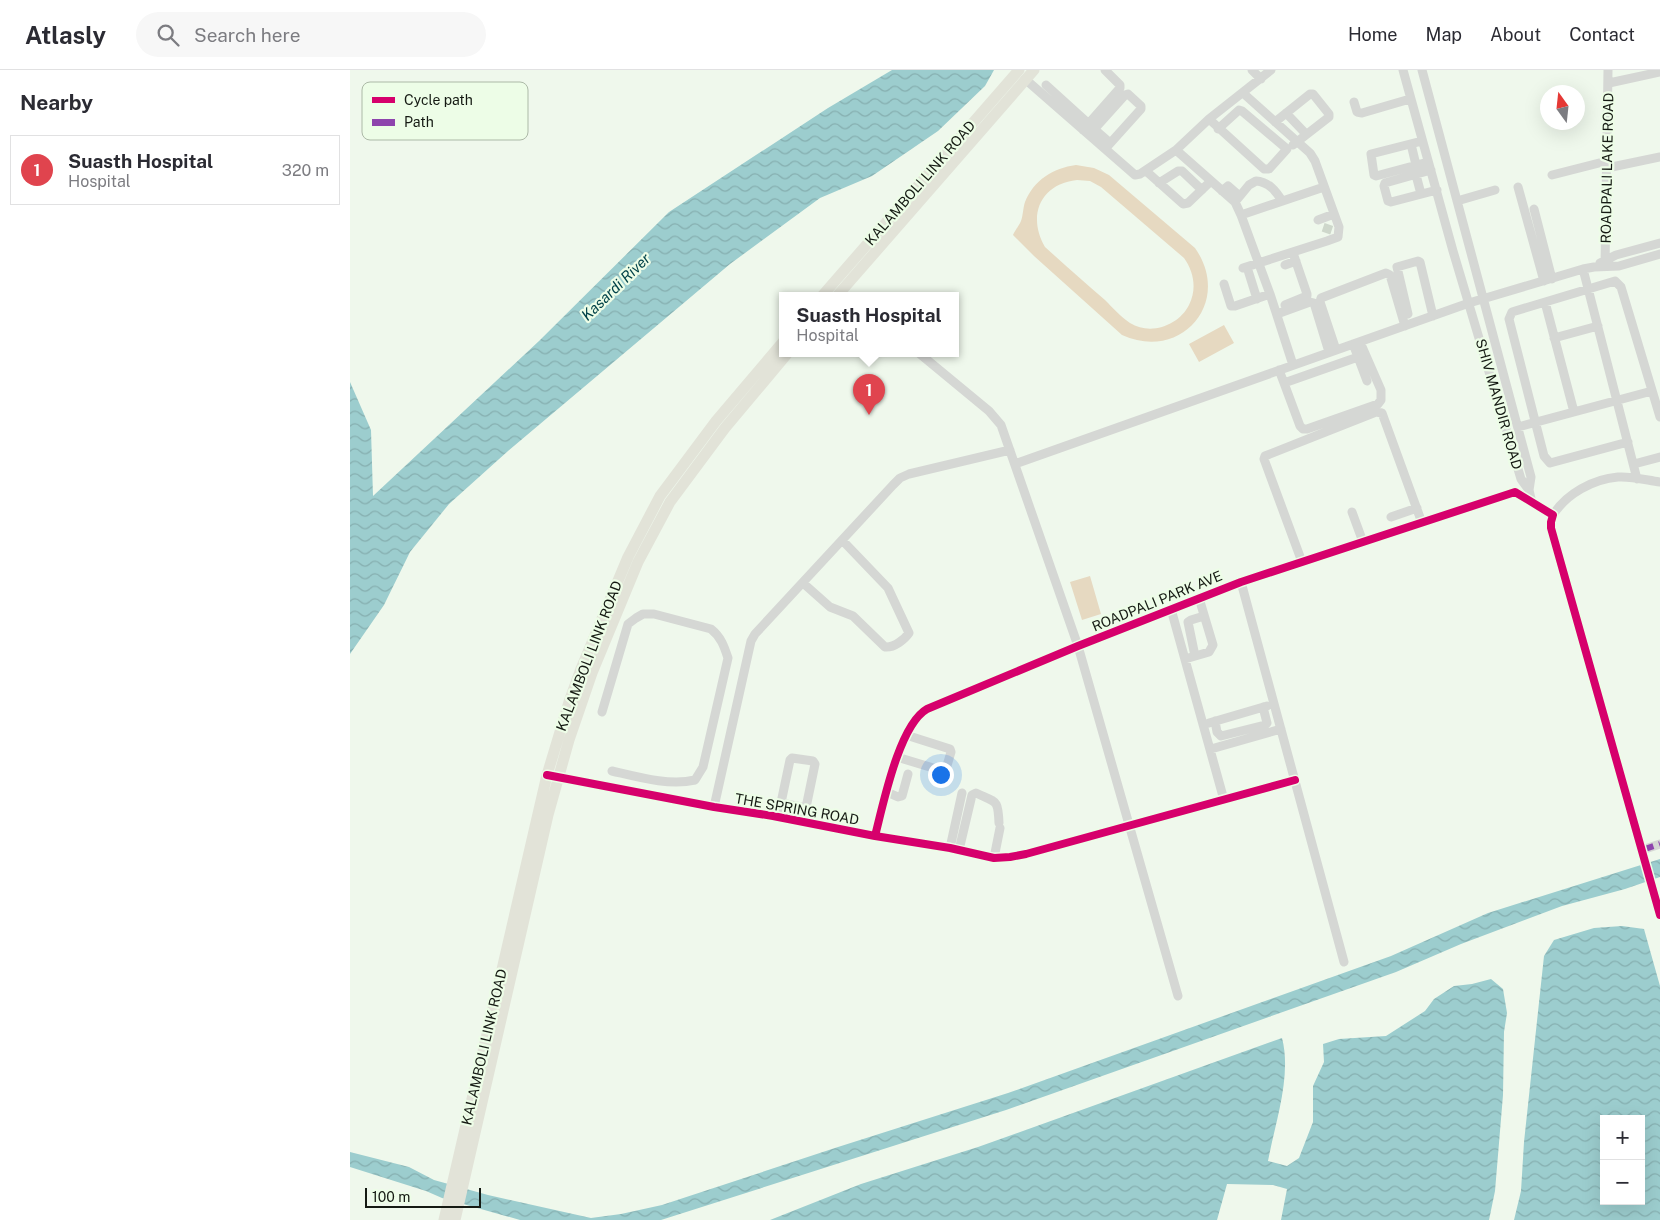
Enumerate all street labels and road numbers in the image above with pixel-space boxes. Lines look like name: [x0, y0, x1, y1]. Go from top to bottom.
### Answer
street label: ROADPALI LAKE ROAD: [1598, 92, 1616, 244]
street label: KALAMBOLI LINK ROAD: [862, 117, 978, 249]
street label: SHIV MANDIR ROAD: [1473, 337, 1525, 471]
street label: ROADPALI PARK AVE: [1090, 568, 1224, 634]
street label: KALAMBOLI LINK ROAD: [553, 579, 625, 733]
street label: THE SPRING ROAD: [734, 790, 860, 828]
street label: KALAMBOLI LINK ROAD: [458, 967, 510, 1127]

